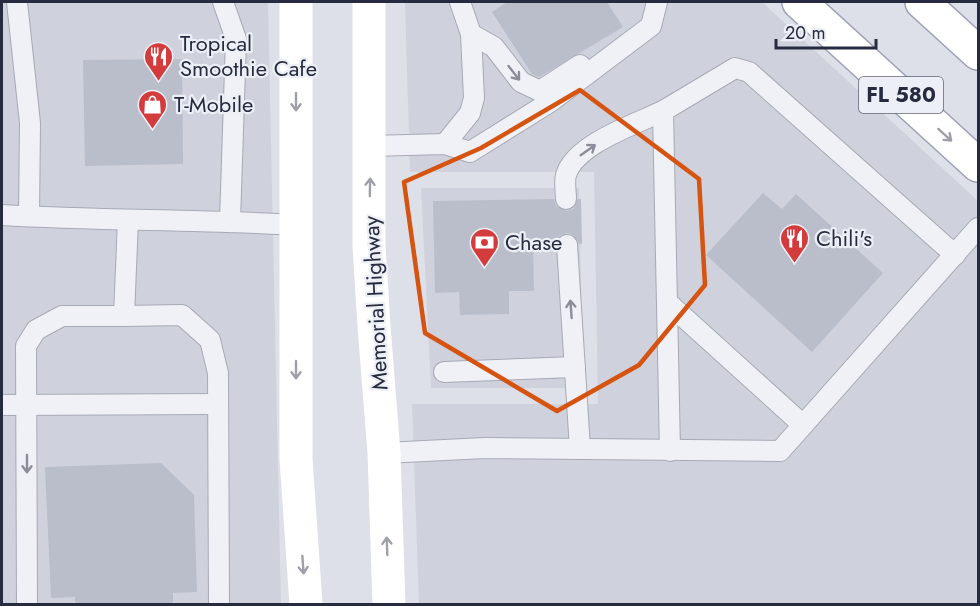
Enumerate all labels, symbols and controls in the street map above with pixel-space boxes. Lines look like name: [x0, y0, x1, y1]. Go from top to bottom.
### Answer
scale bar: [776, 12, 876, 50]
text: 20 m: [785, 20, 825, 46]
place label: Tropical Smoothie Cafe: [180, 27, 317, 84]
restaurant icon: Tropical Smoothie Cafe: [143, 40, 175, 82]
one-way arrow: [507, 65, 520, 81]
road number: FL 580: [859, 77, 943, 113]
shop icon: T-Mobile: [137, 88, 169, 130]
place label: T-Mobile: [174, 88, 253, 120]
one-way arrow: [290, 91, 302, 111]
one-way arrow: [937, 128, 952, 142]
one-way arrow: [580, 144, 596, 156]
one-way arrow: [364, 178, 376, 198]
street label: Memorial Highway: [354, 215, 396, 391]
restaurant icon: Chili's: [779, 222, 811, 264]
place label: Chili's: [816, 222, 872, 254]
bank icon: Chase: [468, 226, 500, 268]
place label: Chase: [505, 226, 562, 258]
one-way arrow: [565, 300, 576, 319]
one-way arrow: [290, 360, 302, 380]
one-way arrow: [21, 453, 33, 473]
one-way arrow: [382, 537, 393, 557]
one-way arrow: [298, 555, 309, 575]

